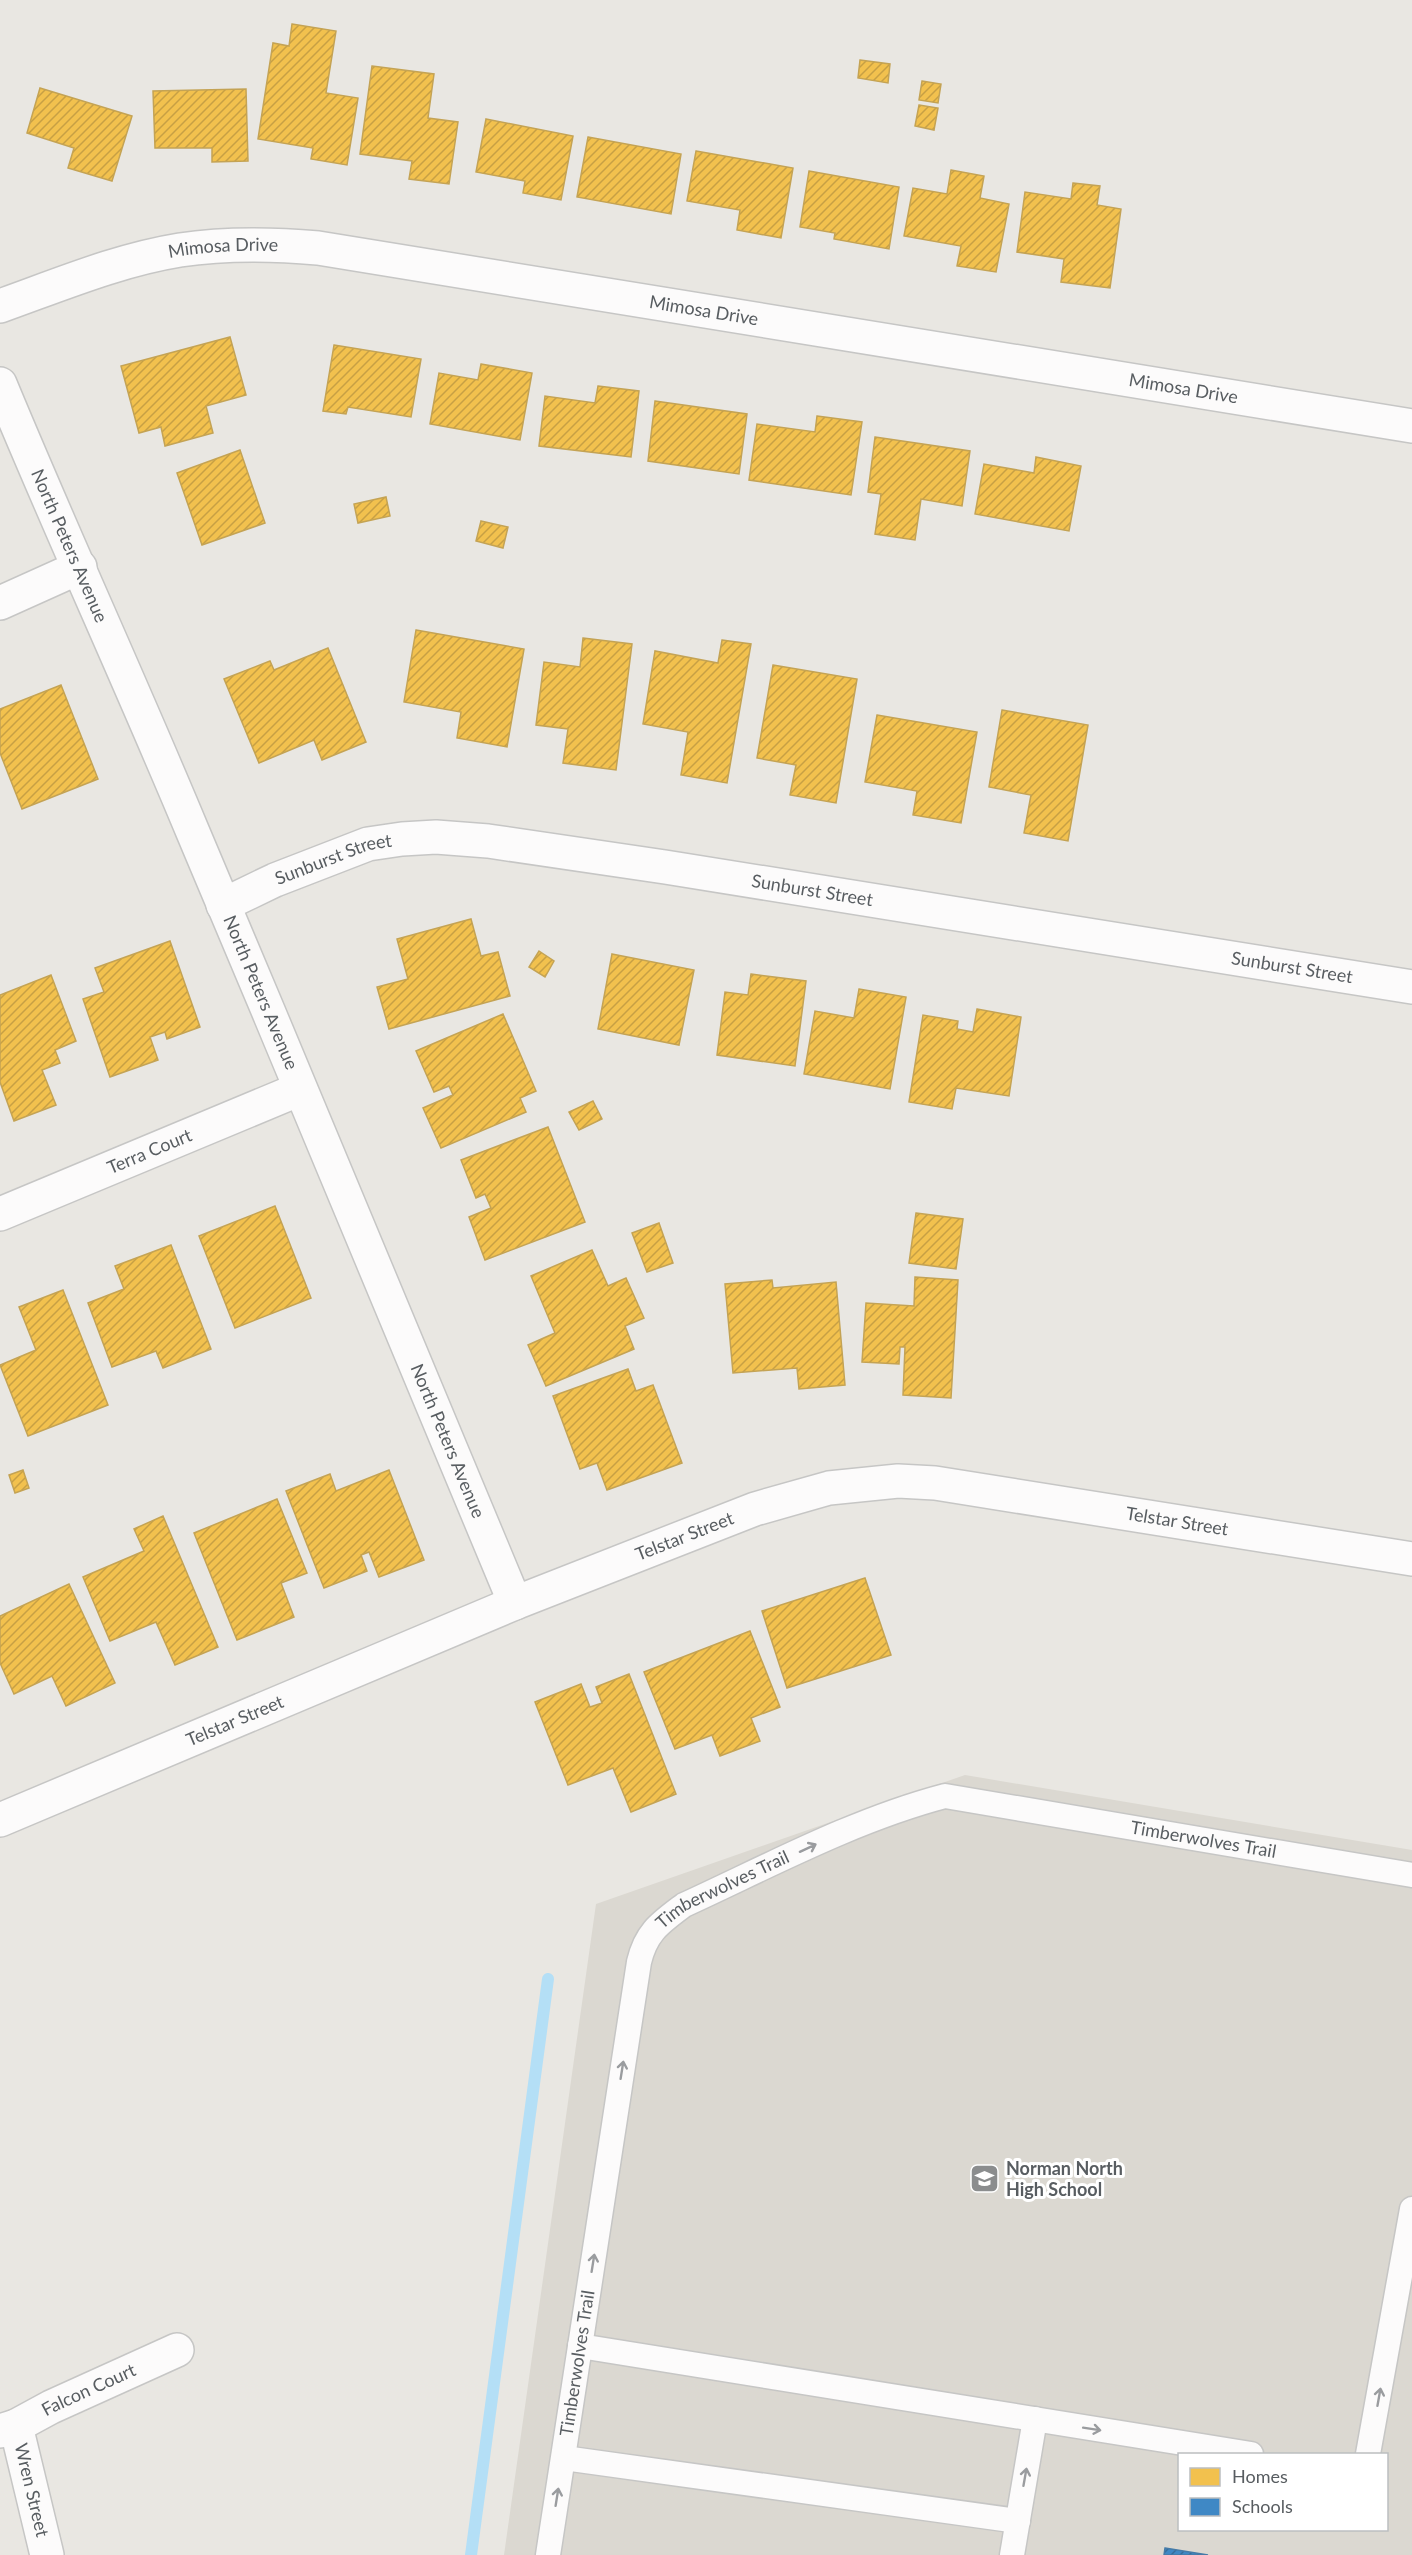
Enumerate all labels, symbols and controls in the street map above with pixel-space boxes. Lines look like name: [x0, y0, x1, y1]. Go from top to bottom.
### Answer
street label: Mimosa Drive: [166, 233, 279, 262]
street label: Mimosa Drive: [648, 290, 760, 329]
street label: Mimosa Drive: [1127, 368, 1240, 408]
street label: North Peters Avenue: [27, 465, 113, 625]
street label: Sunburst Street: [272, 829, 394, 889]
street label: Sunburst Street: [750, 869, 875, 910]
street label: North Peters Avenue: [219, 912, 303, 1073]
street label: Sunburst Street: [1230, 946, 1355, 987]
street label: Terra Court: [104, 1123, 195, 1178]
street label: North Peters Avenue: [407, 1360, 490, 1521]
street label: Telstar Street: [1124, 1502, 1231, 1540]
street label: Telstar Street: [632, 1506, 737, 1565]
street label: Telstar Street: [183, 1690, 287, 1750]
street label: Timberwolves Trail: [1129, 1816, 1278, 1862]
one-way arrow: [798, 1842, 816, 1853]
street label: Timberwolves Trail: [651, 1845, 792, 1933]
one-way arrow: [617, 2061, 628, 2081]
place label: Norman North High School: [1006, 2157, 1123, 2200]
school or university icon: Norman North High School: [969, 2163, 1001, 2195]
one-way arrow: [588, 2254, 599, 2273]
street label: Timberwolves Trail: [554, 2289, 598, 2438]
street label: Falcon Court: [37, 2358, 139, 2420]
one-way arrow: [1374, 2388, 1385, 2407]
one-way arrow: [1082, 2423, 1102, 2434]
street label: Wren Street: [11, 2441, 54, 2540]
legend: [1178, 2453, 1388, 2531]
text: Homes: [1232, 2465, 1288, 2487]
one-way arrow: [1020, 2467, 1031, 2487]
one-way arrow: [552, 2488, 563, 2508]
text: Schools: [1232, 2495, 1293, 2517]

